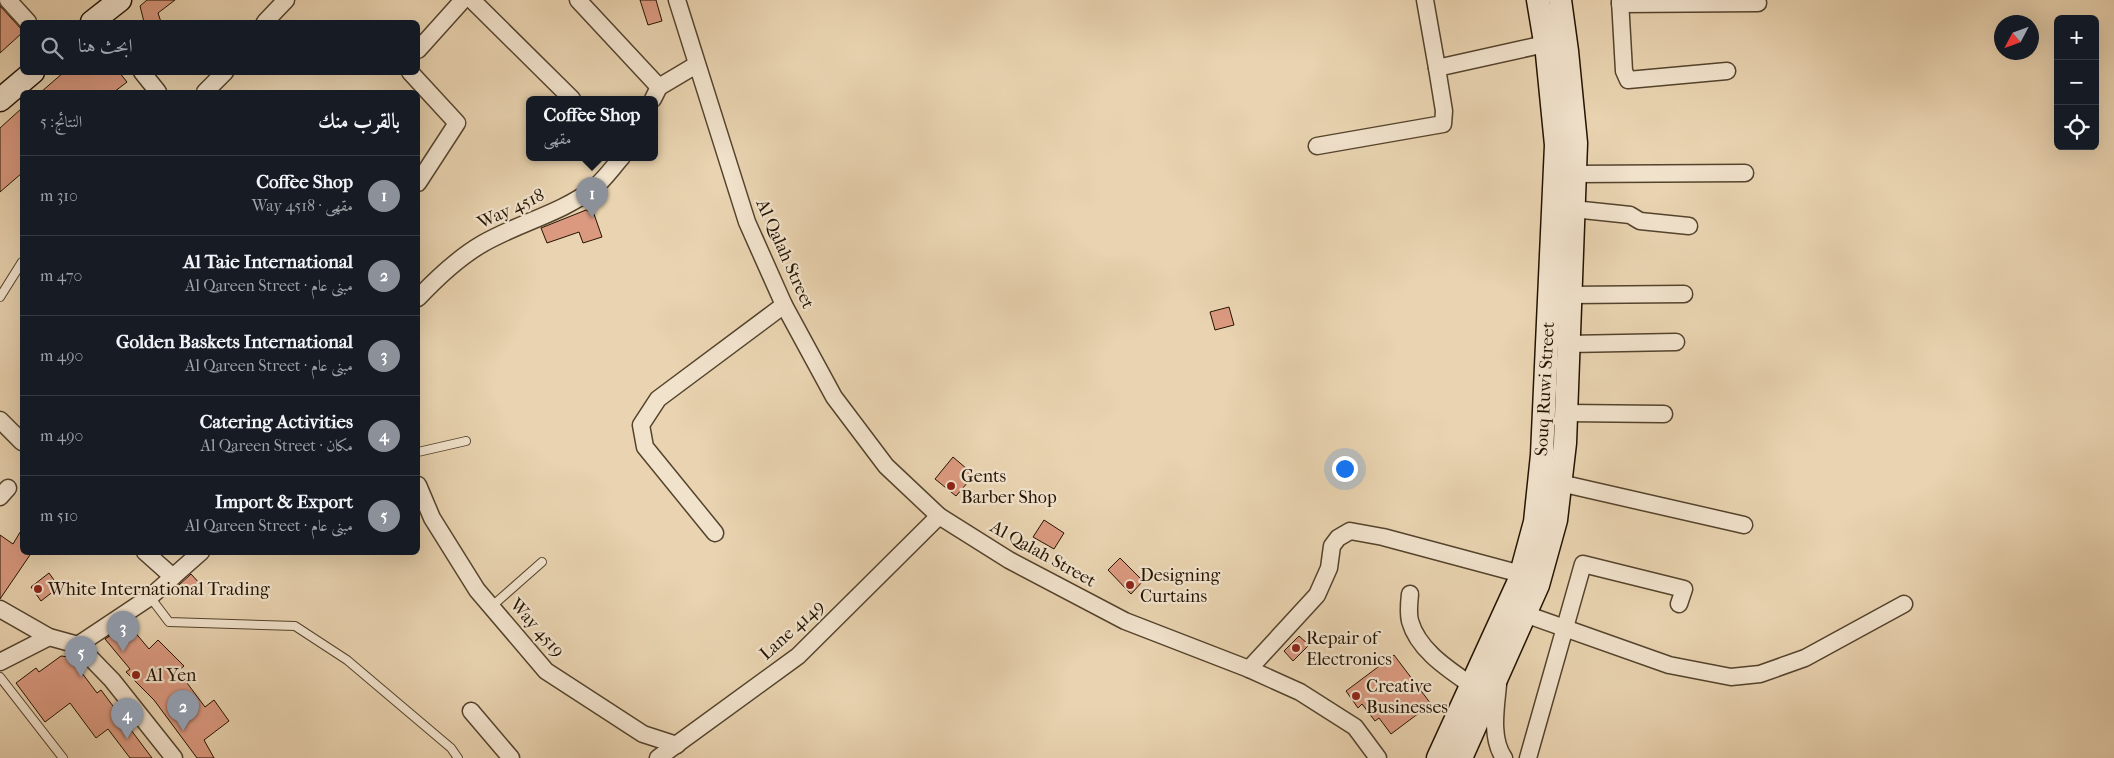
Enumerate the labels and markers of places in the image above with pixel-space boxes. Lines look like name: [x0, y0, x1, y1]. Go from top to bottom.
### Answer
pin: 1: [576, 177, 608, 218]
place label: Gents Barber Shop: [961, 466, 1057, 508]
marker: Gents Barber Shop: [945, 480, 957, 492]
place label: Designing Curtains: [1140, 565, 1220, 607]
place label: White International Trading: [47, 579, 270, 600]
marker: Designing Curtains: [1124, 579, 1136, 591]
marker: White International Trading: [32, 583, 44, 595]
pin: 3: [107, 611, 139, 652]
place label: Repair of Electronics: [1306, 628, 1392, 670]
pin: 5: [65, 636, 97, 677]
marker: Repair of Electronics: [1290, 642, 1302, 654]
place label: Al Yen: [145, 665, 197, 686]
marker: Al Yen: [130, 669, 142, 681]
place label: Creative Businesses: [1366, 676, 1448, 718]
pin: 2: [167, 690, 199, 731]
marker: Creative Businesses: [1350, 690, 1362, 702]
pin: 4: [111, 698, 143, 739]

